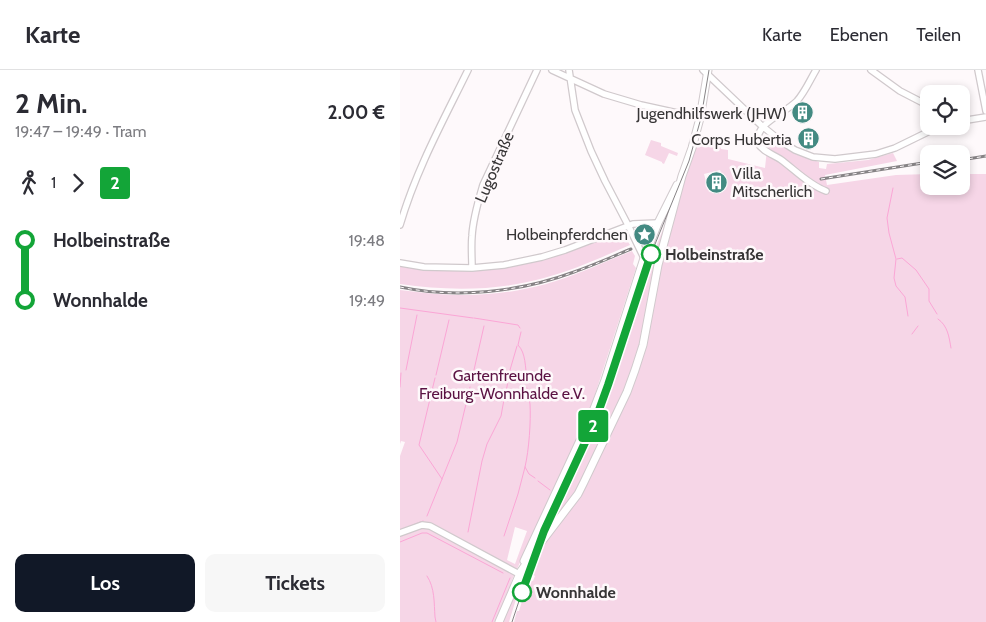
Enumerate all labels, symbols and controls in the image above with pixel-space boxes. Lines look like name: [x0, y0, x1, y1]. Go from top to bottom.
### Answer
text: Karte: [25, 20, 80, 49]
text: Karte: [762, 24, 802, 46]
text: Ebenen: [830, 24, 888, 46]
text: Teilen: [916, 24, 961, 46]
map controls: [920, 85, 970, 195]
button: locate: [920, 85, 970, 135]
text: 2 Min.: [15, 86, 88, 120]
text: 2.00 €: [328, 101, 385, 124]
building icon: Jugendhilfswerk (JHW): [791, 101, 815, 125]
place label: Jugendhilfswerk (JHW): [636, 104, 787, 123]
text: 19:47 – 19:49 · Tram: [15, 122, 147, 141]
building icon: Corps Hubertia: [796, 127, 820, 151]
street label: Lugostraße: [471, 129, 518, 205]
place label: Corps Hubertia: [691, 130, 792, 149]
button: layers: [920, 145, 970, 195]
place label: Villa Mitscherlich: [732, 164, 813, 201]
icon: walk: [15, 169, 43, 197]
icon: forward: [64, 169, 92, 197]
building icon: Villa Mitscherlich: [704, 170, 728, 194]
text: 2: [110, 172, 120, 194]
text: 1: [51, 173, 56, 192]
place icon: Holbeinpferdchen: [632, 222, 656, 246]
place label: Holbeinpferdchen: [506, 225, 628, 244]
text: Holbeinstraße: [53, 229, 170, 252]
text: 19:48: [348, 231, 385, 250]
marker: Holbeinstraße: [641, 244, 661, 264]
place label: Holbeinstraße: [665, 245, 763, 264]
text: Wonnhalde: [53, 289, 148, 312]
text: 19:49: [349, 291, 385, 310]
park label: Gartenfreunde Freiburg-Wonnhalde e.V.: [419, 366, 585, 403]
line badge: 2: [577, 410, 609, 442]
text: 2: [588, 415, 598, 437]
button: Los: [15, 554, 195, 612]
button: Tickets: [205, 554, 385, 612]
marker: Wonnhalde: [512, 582, 532, 602]
place label: Wonnhalde: [536, 583, 616, 602]

